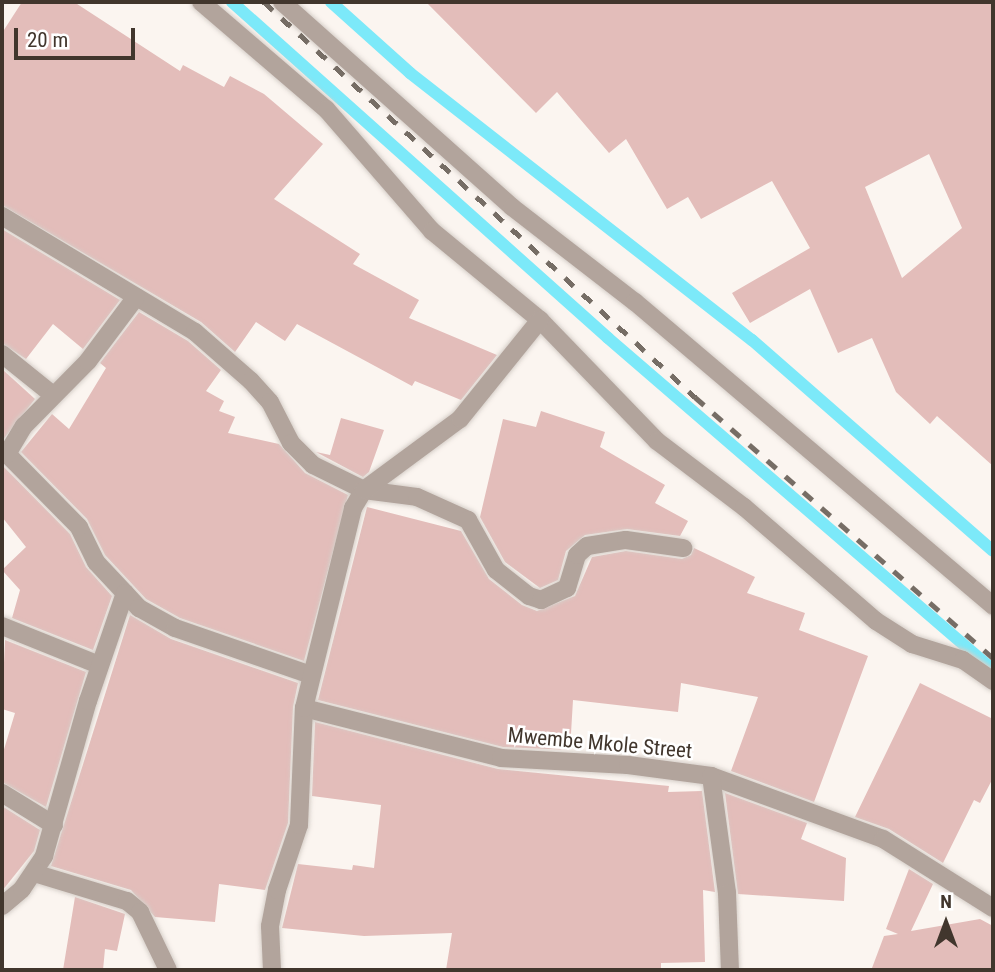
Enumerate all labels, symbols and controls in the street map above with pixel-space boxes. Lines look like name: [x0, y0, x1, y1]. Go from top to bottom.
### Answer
scale bar: [18, 14, 138, 58]
text: 20 m: [27, 28, 68, 52]
street label: Mwembe Mkole Street: [507, 722, 693, 764]
north arrow: [911, 888, 981, 958]
text: N: [940, 890, 952, 913]

